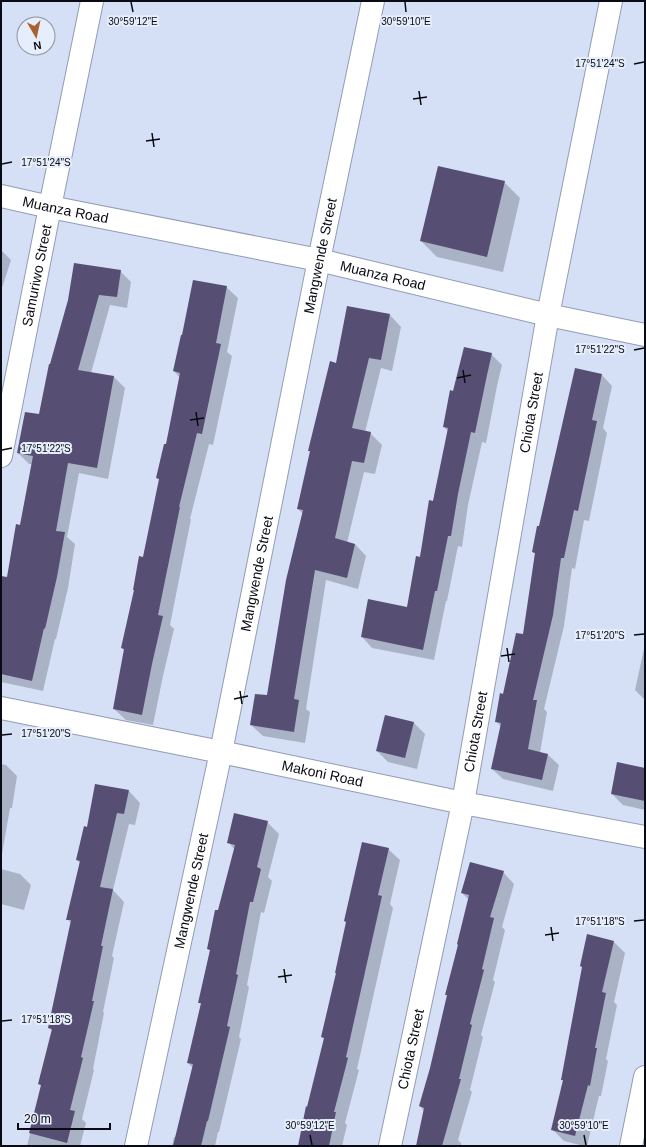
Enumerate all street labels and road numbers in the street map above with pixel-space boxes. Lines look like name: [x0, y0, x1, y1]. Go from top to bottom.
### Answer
street label: Muanza Road: [21, 193, 110, 226]
street label: Mangwende Street: [300, 196, 340, 315]
street label: Samuriwo Street: [19, 223, 54, 328]
street label: Muanza Road: [339, 257, 427, 293]
street label: Chiota Street: [516, 371, 546, 454]
street label: Mangwende Street: [237, 514, 276, 633]
street label: Chiota Street: [461, 690, 490, 773]
street label: Makoni Road: [280, 757, 364, 790]
street label: Mangwende Street: [171, 832, 211, 950]
street label: Chiota Street: [394, 1007, 427, 1091]

